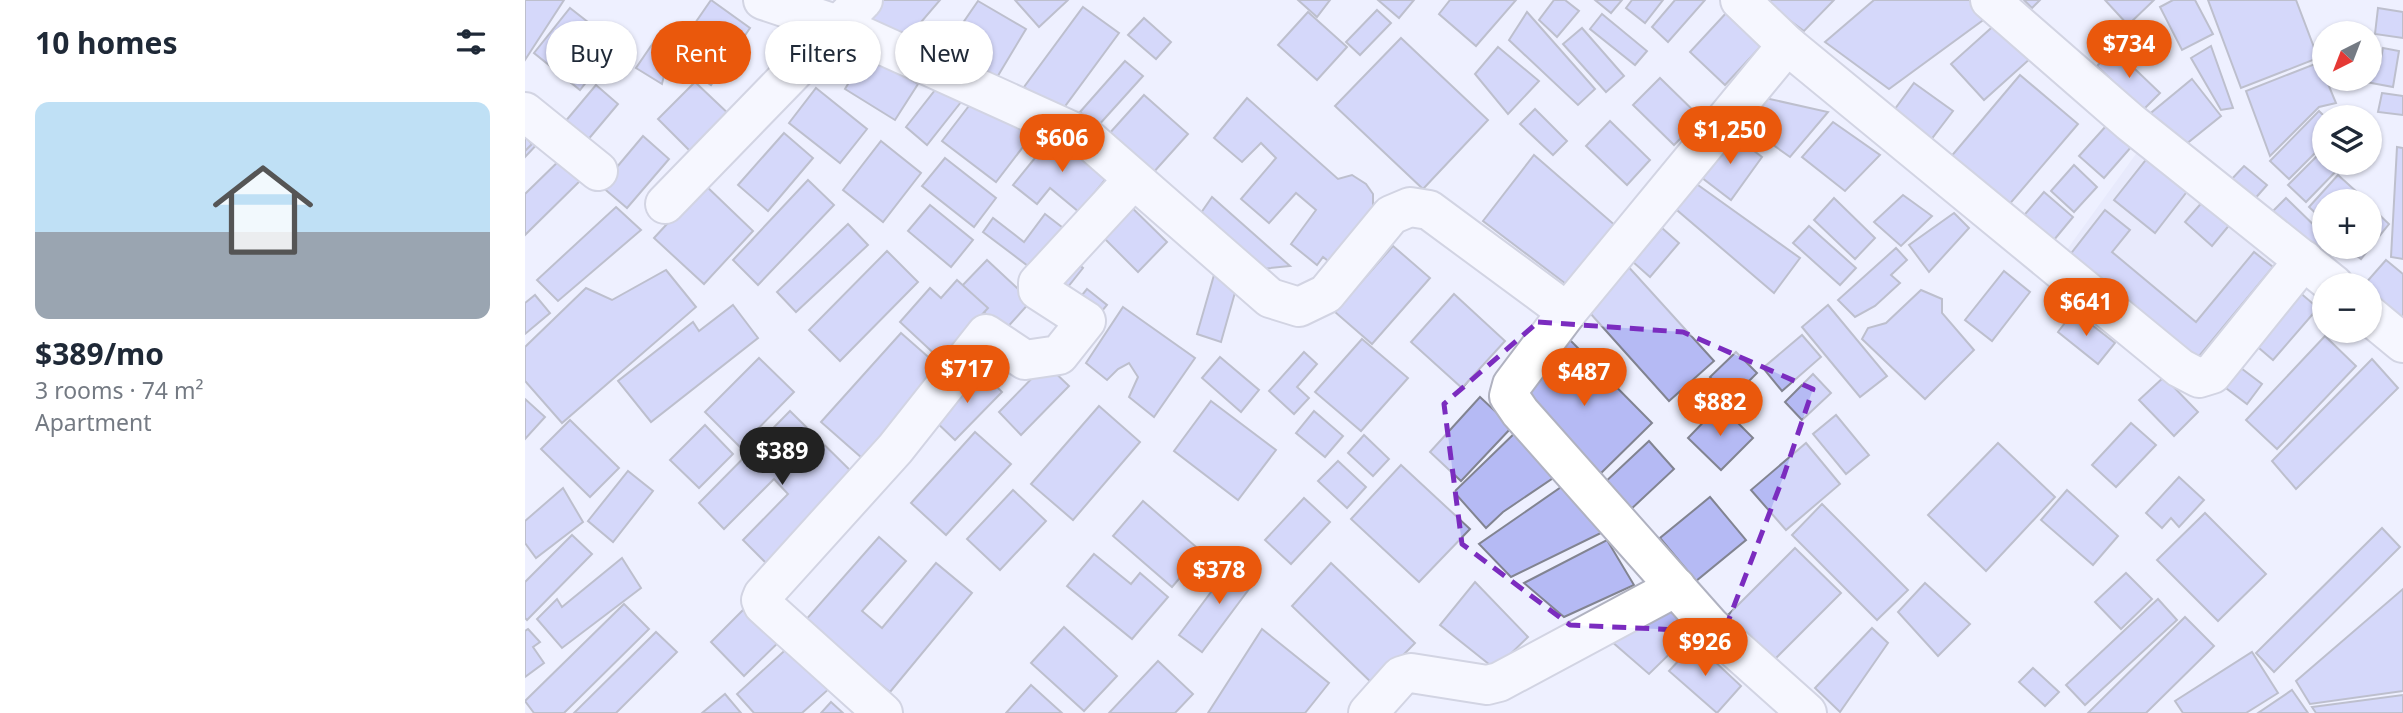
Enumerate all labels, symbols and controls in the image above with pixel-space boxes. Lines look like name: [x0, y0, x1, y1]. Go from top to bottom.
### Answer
pin: $734: [2088, 20, 2170, 80]
chip: Buy: [546, 21, 637, 84]
chip: Rent: [651, 21, 751, 84]
chip: Filters: [765, 21, 881, 84]
chip: New: [895, 21, 993, 84]
north arrow: [2312, 21, 2382, 91]
map controls: [2312, 21, 2382, 343]
text: 10 homes: [35, 22, 178, 63]
icon: filters: [452, 23, 490, 61]
text: $734: [2103, 27, 2155, 59]
button: layers: [2312, 105, 2382, 175]
pin: $1,250: [1673, 106, 1787, 166]
text: $1,250: [1694, 113, 1766, 145]
pin: $606: [1021, 114, 1103, 174]
text: $606: [1036, 121, 1088, 153]
icon: home: [200, 147, 326, 273]
button: +: [2312, 189, 2382, 259]
button: −: [2312, 273, 2382, 343]
pin: $641: [2045, 278, 2127, 338]
text: $641: [2060, 285, 2112, 317]
text: $389/mo: [35, 333, 164, 374]
pin: $717: [926, 346, 1008, 405]
pin: $487: [1543, 348, 1625, 408]
text: $717: [941, 352, 993, 384]
text: $487: [1558, 355, 1610, 387]
text: 3 rooms · 74 m²: [35, 374, 204, 406]
pin: $882: [1679, 378, 1761, 438]
text: $882: [1694, 385, 1746, 417]
text: Apartment: [35, 406, 152, 438]
pin: $389: [741, 428, 823, 487]
text: $389: [756, 434, 808, 466]
pin: $378: [1178, 546, 1260, 606]
text: $378: [1193, 553, 1245, 585]
pin: $926: [1664, 618, 1746, 678]
text: $926: [1679, 625, 1731, 657]

